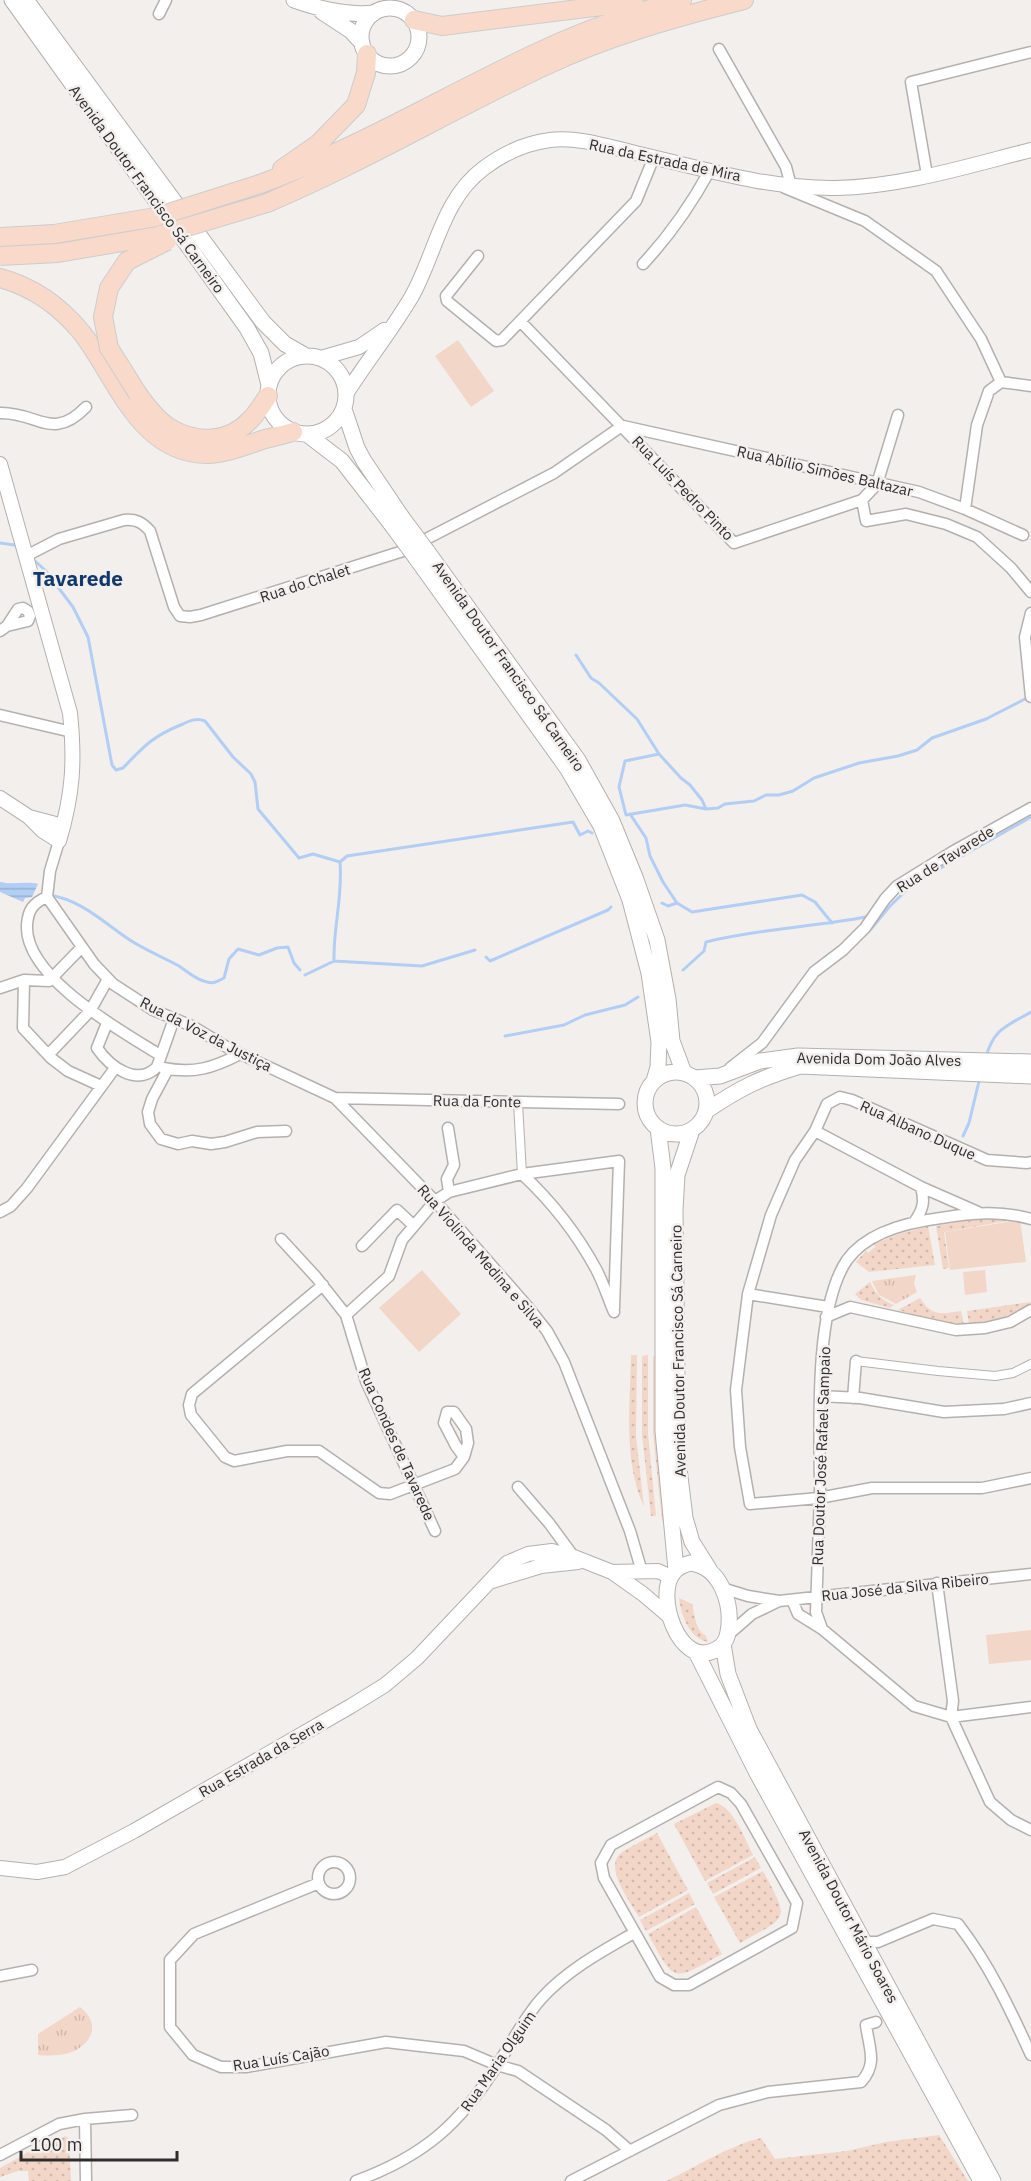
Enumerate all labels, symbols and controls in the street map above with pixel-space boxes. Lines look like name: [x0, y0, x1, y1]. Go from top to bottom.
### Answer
street label: Avenida Doutor Francisco Sá Carneiro: [65, 81, 229, 297]
street label: Rua da Estrada de Mira: [587, 135, 743, 185]
street label: Rua Luís Pedro Pinto: [628, 432, 738, 544]
street label: Rua Abílio Simões Baltazar: [735, 441, 915, 501]
street label: Avenida Doutor Francisco Sá Carneiro: [429, 557, 589, 775]
street label: Rua do Chalet: [257, 559, 353, 607]
district label: Tavarede: [33, 564, 123, 592]
street label: Rua de Tavarede: [893, 821, 997, 897]
street label: Rua da Voz da Justiça: [137, 992, 275, 1076]
street label: Avenida Dom João Alves: [796, 1048, 962, 1070]
street label: Rua da Fonte: [433, 1091, 521, 1111]
street label: Rua Albano Duque: [857, 1096, 979, 1164]
street label: Rua Violinda Medina e Silva: [413, 1180, 549, 1332]
street label: Avenida Doutor Francisco Sá Carneiro: [666, 1225, 690, 1477]
street label: Rua Doutor José Rafael Sampaio: [808, 1346, 834, 1566]
street label: Rua Condes de Tavarede: [355, 1365, 439, 1523]
street label: Rua José da Silva Ribeiro: [820, 1569, 990, 1605]
street label: Rua Estrada da Serra: [195, 1715, 327, 1801]
street label: Avenida Doutor Mário Soares: [795, 1826, 903, 2006]
street label: Rua Maria Olguim: [456, 2007, 540, 2115]
street label: Rua Luís Cajão: [231, 2041, 331, 2075]
scale bar: [21, 2124, 177, 2162]
text: 100 m: [30, 2133, 82, 2156]

